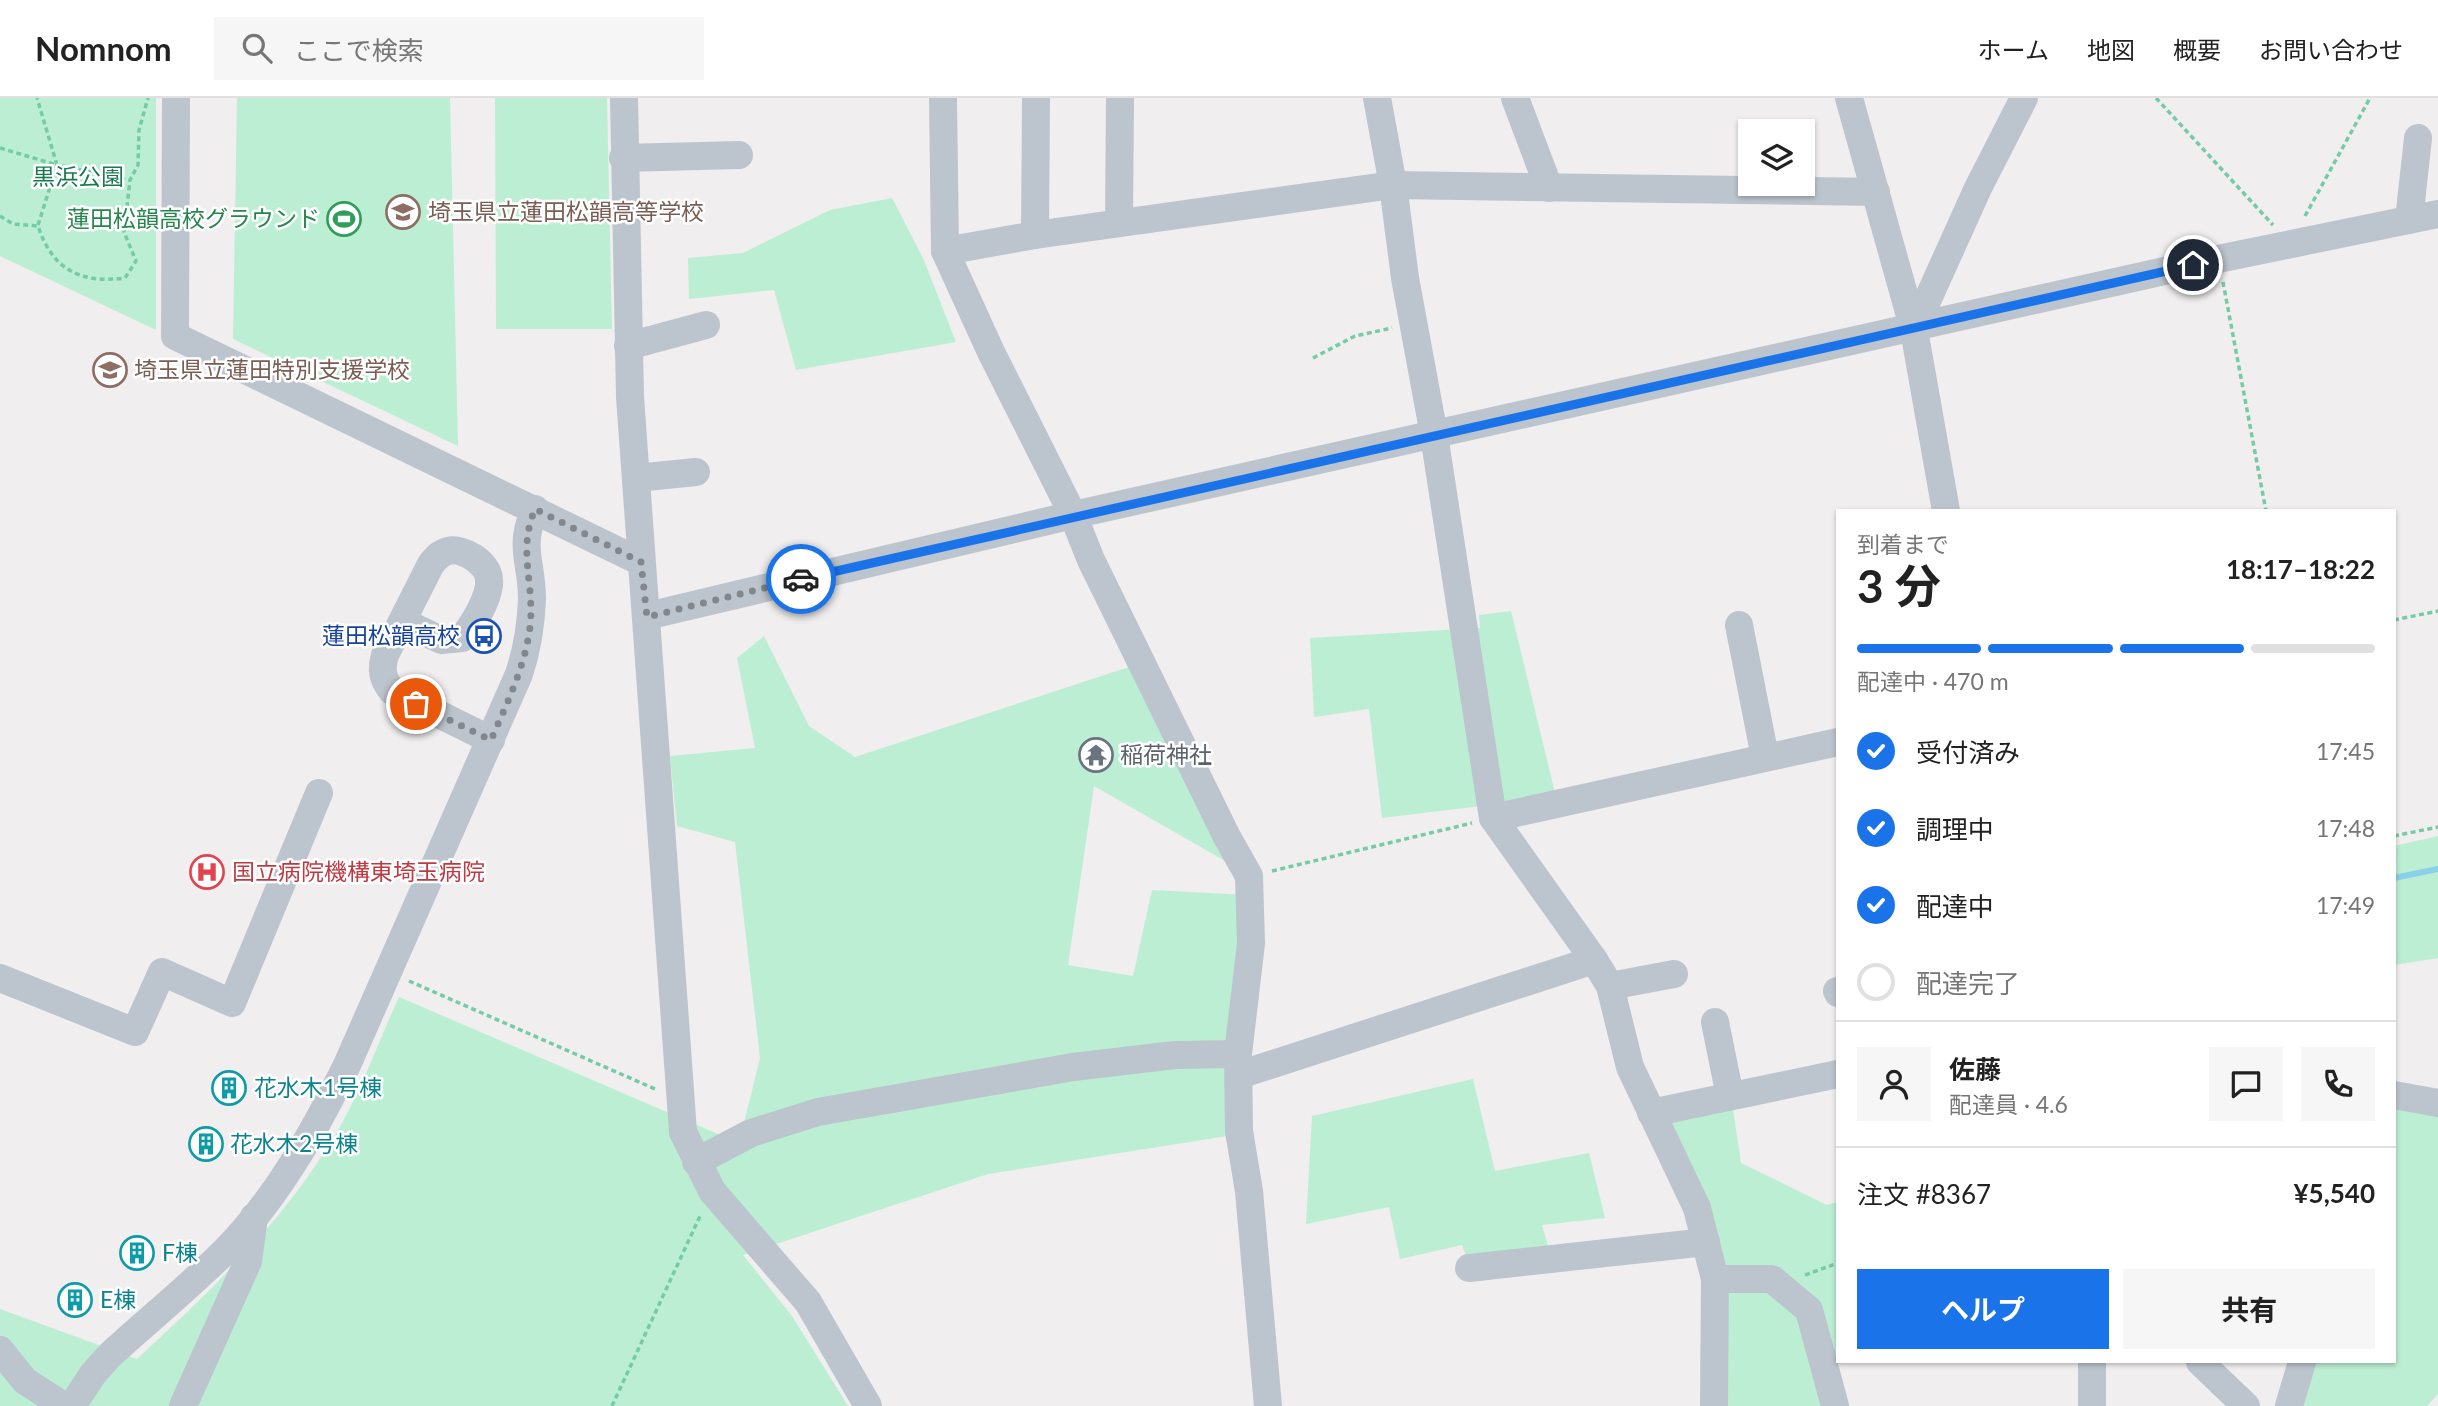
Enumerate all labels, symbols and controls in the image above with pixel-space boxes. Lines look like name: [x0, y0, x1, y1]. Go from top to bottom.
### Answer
search box: [214, 17, 704, 80]
text: Nomnom: [35, 28, 172, 68]
icon: search: [238, 29, 276, 67]
text: ここで検索: [294, 34, 424, 66]
text: ホーム: [1978, 35, 2049, 64]
text: 地図: [2087, 35, 2135, 64]
text: 概要: [2173, 35, 2221, 64]
text: お問い合わせ: [2259, 35, 2403, 64]
map controls: [1738, 119, 1815, 196]
button: layers: [1738, 119, 1815, 196]
park label: 黒浜公園: [32, 162, 124, 190]
school or university icon: 埼玉県立蓮田松韻高等学校: [384, 193, 422, 231]
place label: 埼玉県立蓮田松韻高等学校: [428, 197, 704, 225]
sports icon: 蓮田松韻高校グラウンド: [325, 200, 363, 238]
place label: 蓮田松韻高校グラウンド: [67, 204, 320, 232]
pin: [2163, 235, 2223, 295]
icon: home: [2174, 246, 2212, 284]
school or university icon: 埼玉県立蓮田特別支援学校: [91, 351, 129, 389]
place label: 埼玉県立蓮田特別支援学校: [134, 355, 410, 383]
text: 到着まで: [1857, 530, 1949, 558]
courier: [766, 544, 836, 614]
text: 18:17–18:22: [2226, 553, 2375, 585]
text: 3 分: [1857, 558, 1941, 613]
icon: car: [782, 560, 820, 598]
bus stop icon: 蓮田松韻高校: [465, 617, 503, 655]
place label: 蓮田松韻高校: [322, 621, 460, 649]
text: 配達中 · 470 m: [1857, 667, 2009, 695]
pin: [386, 674, 446, 734]
icon: bag: [397, 685, 435, 723]
icon: check: [1857, 732, 1895, 770]
temple icon: 稲荷神社: [1077, 736, 1115, 774]
text: 受付済み: [1916, 736, 2020, 768]
text: 17:45: [2316, 737, 2375, 765]
place label: 稲荷神社: [1120, 740, 1212, 768]
icon: check: [1857, 809, 1895, 847]
text: 調理中: [1916, 813, 1994, 845]
text: 17:48: [2316, 814, 2375, 842]
hospital icon: 国立病院機構東埼玉病院: [188, 853, 226, 891]
place label: 国立病院機構東埼玉病院: [232, 857, 485, 885]
icon: check: [1857, 886, 1895, 924]
text: 配達中: [1916, 890, 1994, 922]
text: 17:49: [2316, 891, 2375, 919]
text: 配達完了: [1916, 967, 2020, 999]
button: person: [1857, 1047, 1931, 1121]
button: chat: [2209, 1047, 2283, 1121]
button: phone: [2301, 1047, 2375, 1121]
text: 佐藤: [1949, 1053, 2001, 1085]
building icon: 花水木1号棟: [210, 1069, 248, 1107]
place label: 花水木1号棟: [254, 1073, 382, 1101]
text: 配達員 · 4.6: [1949, 1090, 2068, 1118]
building icon: 花水木2号棟: [187, 1125, 225, 1163]
place label: 花水木2号棟: [230, 1129, 358, 1157]
text: ¥5,540: [2294, 1177, 2375, 1209]
text: 注文 #8367: [1857, 1178, 1991, 1210]
building icon: F棟: [118, 1234, 156, 1272]
place label: F棟: [162, 1238, 198, 1266]
button: ヘルプ: [1857, 1269, 2109, 1349]
button: 共有: [2123, 1269, 2375, 1349]
building icon: E棟: [56, 1281, 94, 1319]
place label: E棟: [100, 1285, 136, 1313]

